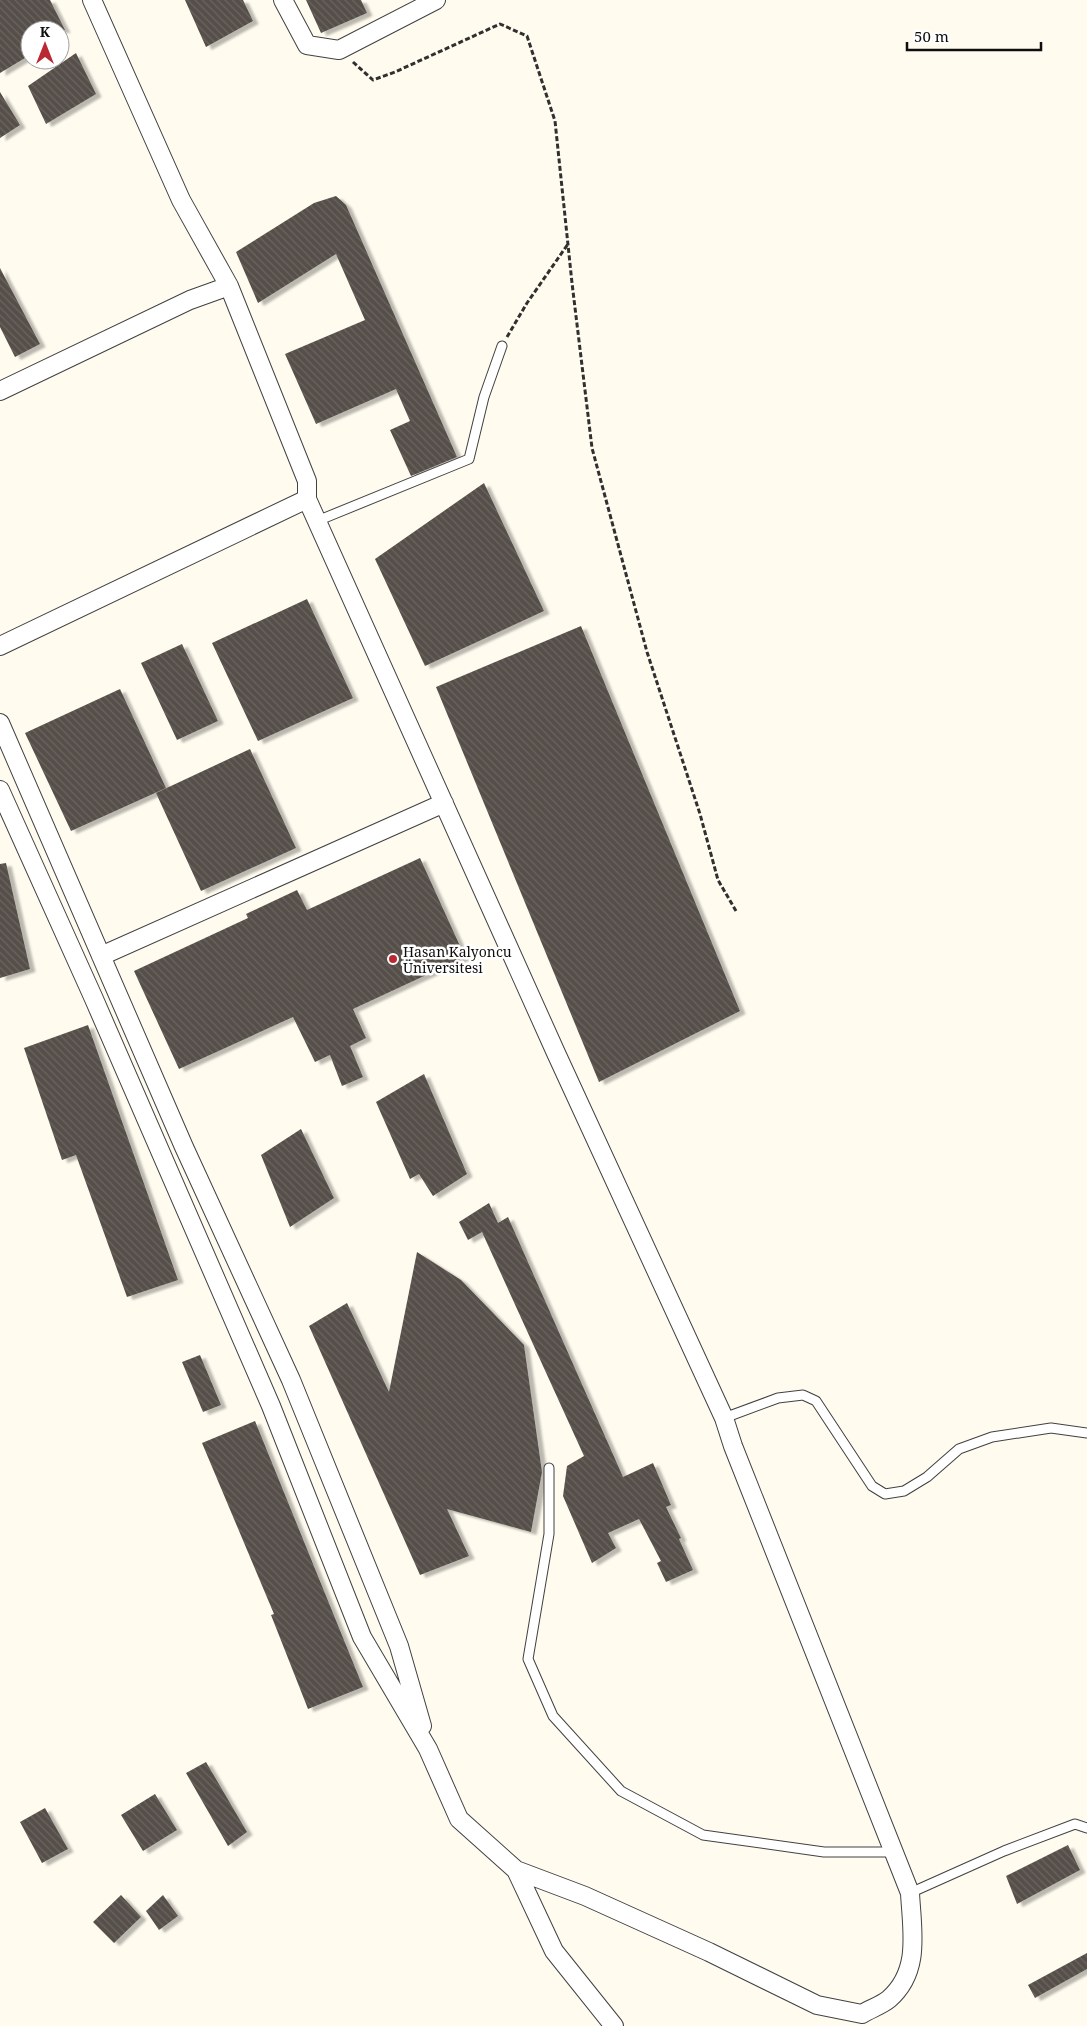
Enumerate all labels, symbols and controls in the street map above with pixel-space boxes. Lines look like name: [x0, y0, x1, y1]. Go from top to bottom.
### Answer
north arrow: [20, 20, 70, 70]
scale bar: [907, 20, 1041, 52]
text: K: [40, 22, 51, 41]
text: 50 m: [914, 26, 949, 46]
place label: Hasan Kalyoncu Üniversitesi: [403, 942, 512, 977]
marker: Hasan Kalyoncu Üniversitesi: [387, 953, 399, 965]

